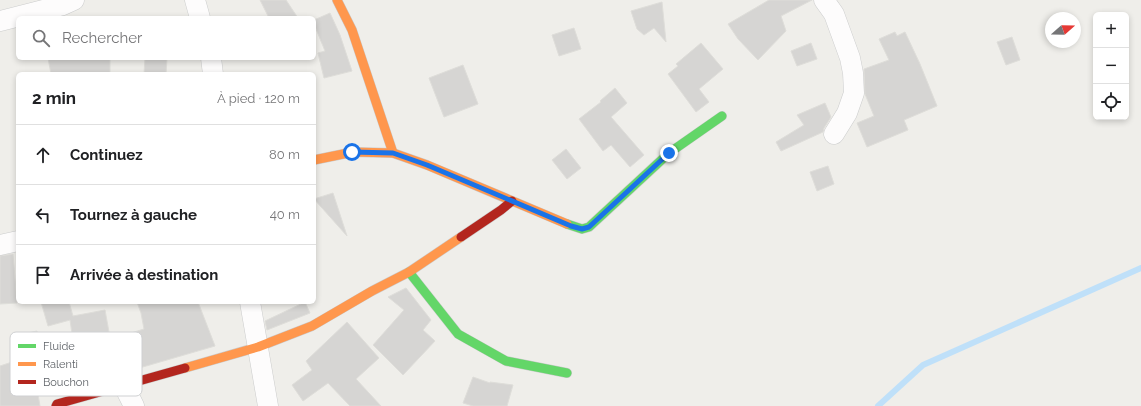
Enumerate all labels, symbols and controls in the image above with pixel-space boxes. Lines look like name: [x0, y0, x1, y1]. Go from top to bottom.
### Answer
north arrow: [1045, 12, 1081, 48]
map controls: [1093, 12, 1129, 120]
button: +: [1093, 12, 1129, 48]
search box: [16, 16, 316, 60]
icon: search: [30, 27, 52, 49]
text: Rechercher: [62, 29, 142, 47]
button: −: [1093, 48, 1129, 84]
button: locate: [1093, 84, 1129, 120]
text: 2 min: [32, 88, 76, 108]
text: À pied · 120 m: [217, 91, 300, 106]
route start: [343, 143, 361, 161]
icon: ahead: [32, 144, 54, 166]
route end: [660, 144, 678, 162]
text: Continuez: [70, 146, 143, 164]
text: 80 m: [269, 147, 300, 162]
icon: left: [32, 204, 54, 226]
text: Tournez à gauche: [70, 206, 197, 224]
text: 40 m: [270, 207, 300, 222]
icon: arrive: [32, 264, 54, 286]
text: Arrivée à destination: [70, 266, 218, 284]
legend: [10, 332, 142, 396]
text: Fluide: [43, 340, 75, 353]
text: Ralenti: [43, 358, 78, 371]
text: Bouchon: [43, 376, 89, 389]

